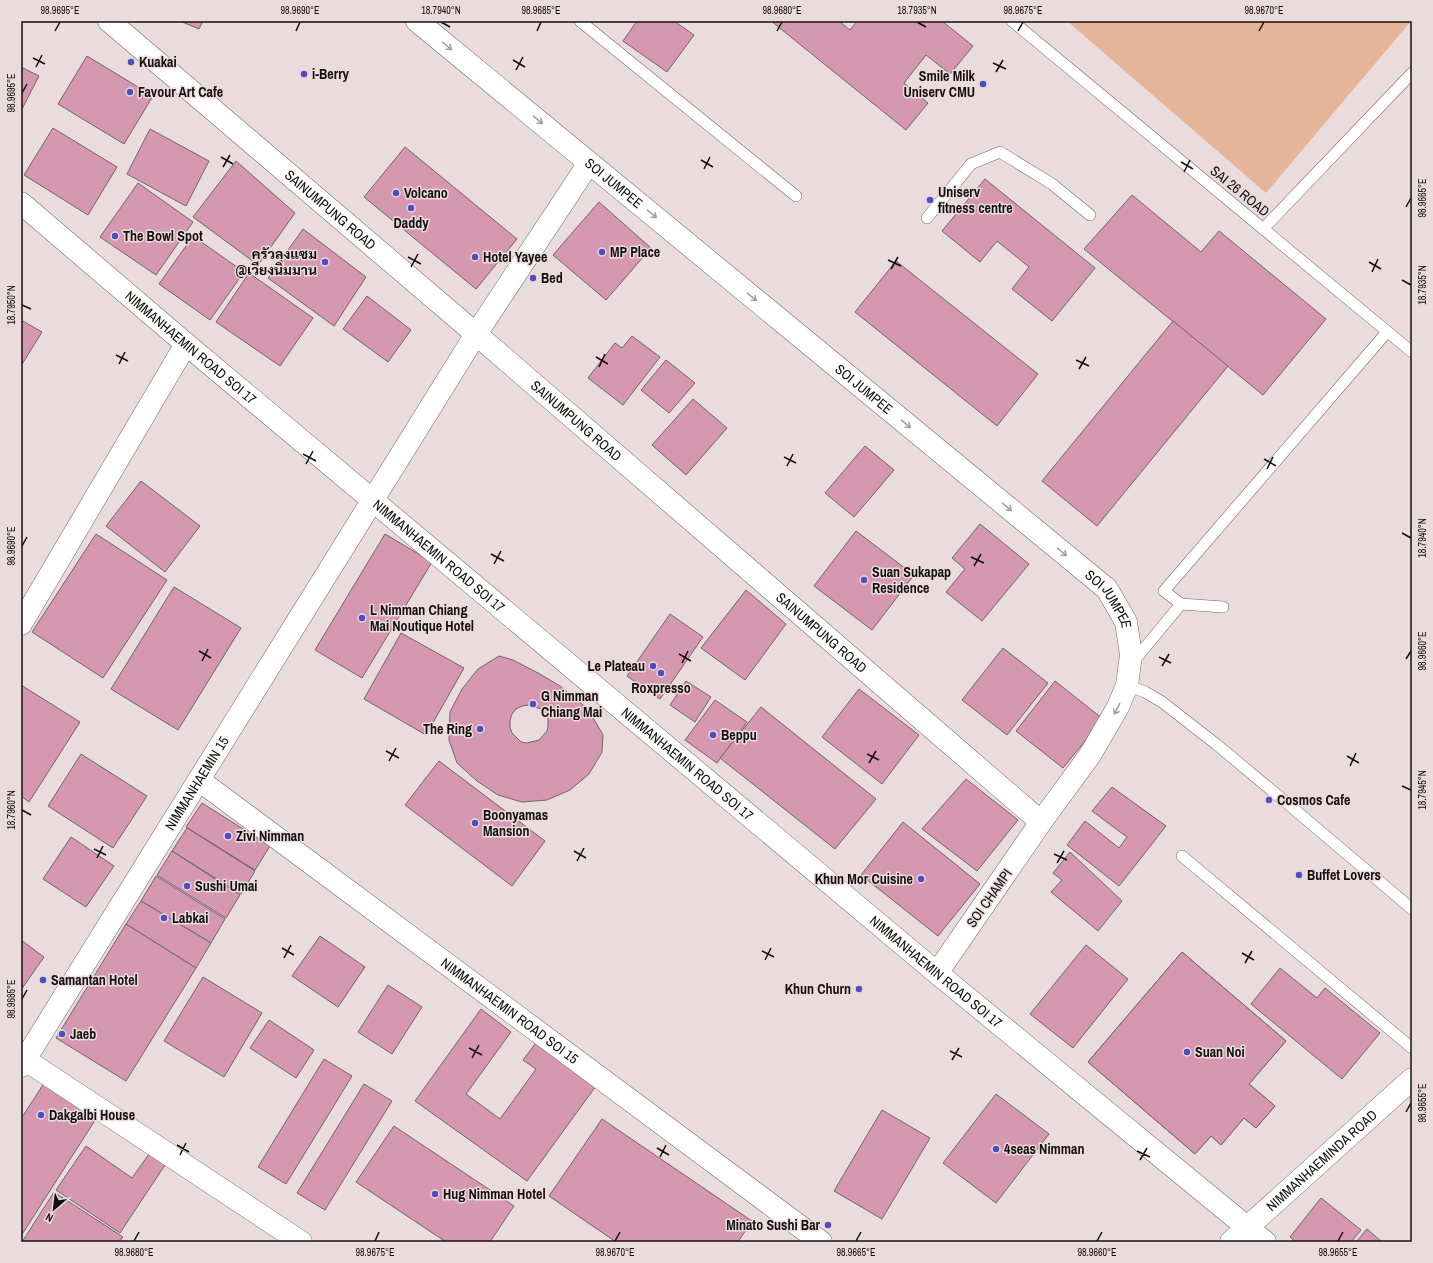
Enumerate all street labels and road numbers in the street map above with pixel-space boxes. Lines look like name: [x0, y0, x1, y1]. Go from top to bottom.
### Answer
street label: SOI JUMPEE: [581, 154, 646, 212]
street label: SAI 26 ROAD: [1207, 162, 1273, 220]
street label: SAINUMPUNG ROAD: [281, 166, 380, 254]
street label: NIMMANHAEMIN ROAD SOI 17: [121, 287, 260, 408]
street label: SOI JUMPEE: [831, 360, 897, 418]
street label: SAINUMPUNG ROAD: [527, 377, 626, 465]
street label: NIMMANHAEMIN ROAD SOI 17: [369, 495, 509, 616]
street label: SOI JUMPEE: [1082, 566, 1136, 629]
street label: SAINUMPUNG ROAD: [772, 588, 871, 677]
street label: NIMMANHAEMIN ROAD SOI 17: [618, 703, 757, 824]
street label: NIMMANHAEMIN 15: [161, 733, 233, 833]
street label: SOI CHAMPI: [962, 865, 1016, 931]
street label: NIMMANHAEMIN ROAD SOI 17: [866, 912, 1006, 1032]
street label: NIMMANHAEMIN ROAD SOI 15: [437, 954, 582, 1068]
street label: NIMMANHAEMINDA ROAD: [1262, 1106, 1381, 1215]

